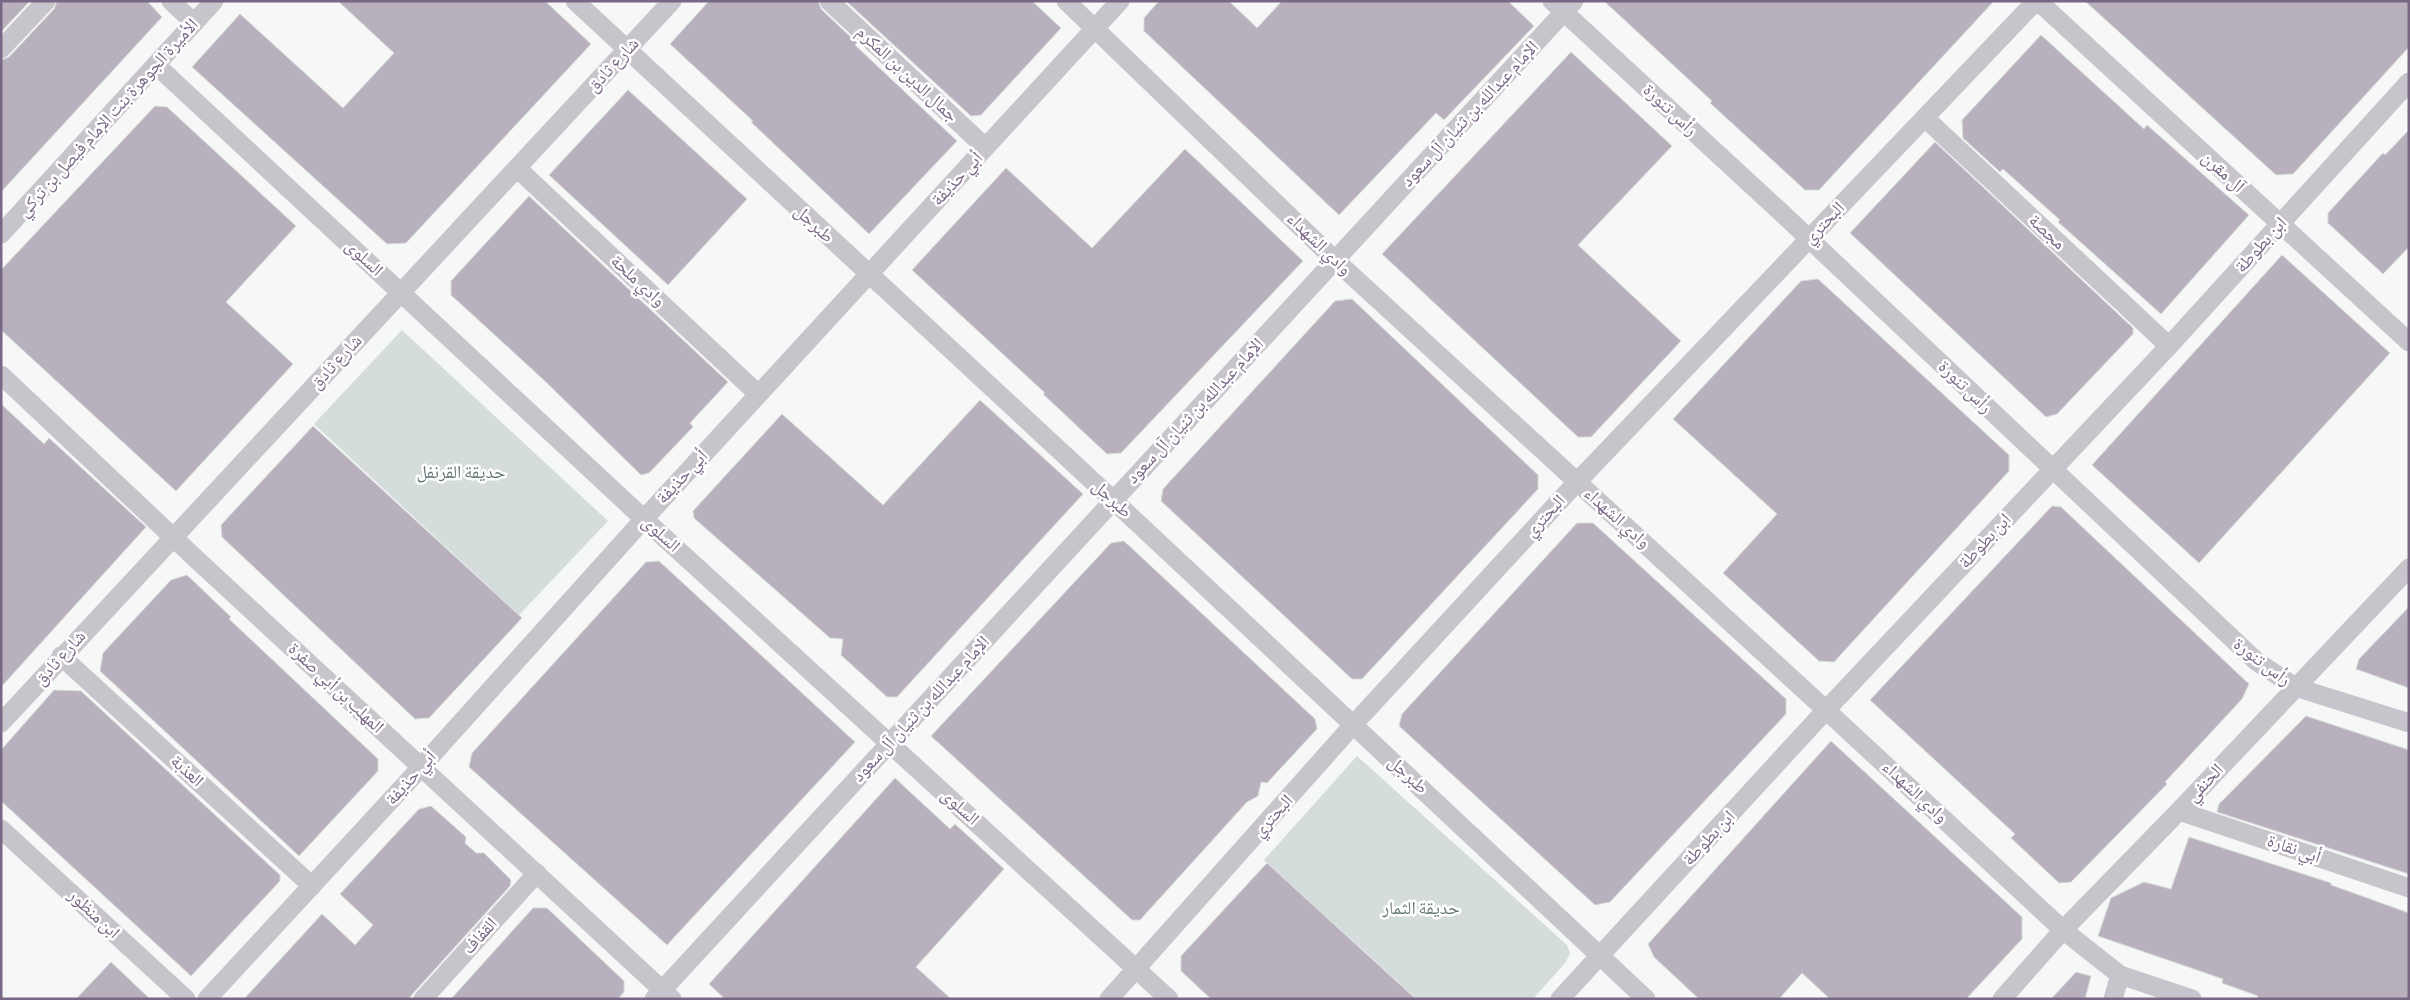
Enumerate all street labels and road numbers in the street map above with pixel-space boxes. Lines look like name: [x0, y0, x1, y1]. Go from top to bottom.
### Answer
street label: الأميرة الجوهرة بنت الإمام فيصل بن تركي: [13, 14, 205, 224]
street label: جمال الدين بن المكرم: [851, 22, 962, 127]
street label: شارع ثادق: [583, 33, 643, 97]
street label: الإمام عبدالله بن ثنيان آل سعود: [1397, 37, 1544, 192]
street label: رأس تنورة: [1639, 79, 1702, 140]
street label: أبي حذيفة: [926, 147, 990, 213]
street label: آل مقرن: [2197, 147, 2249, 197]
street label: البحتري: [1799, 198, 1852, 251]
street label: طبرجل: [790, 200, 838, 248]
street label: وادي الشهداء: [1280, 208, 1356, 283]
street label: مجصة: [2024, 210, 2070, 254]
street label: ابن بطوطة: [2231, 213, 2291, 277]
street label: السلوى: [341, 235, 387, 281]
street label: وادي ملحة: [604, 251, 670, 314]
street label: شارع ثادق: [306, 330, 366, 394]
street label: الإمام عبدالله بن ثنيان آل سعود: [1122, 334, 1269, 489]
street label: رأس تنورة: [1934, 356, 1997, 418]
street label: أبي حذيفة: [651, 445, 715, 511]
street label: طبرجل: [1088, 475, 1136, 523]
street label: وادي الشهداء: [1577, 483, 1654, 556]
street label: البحتري: [1520, 490, 1572, 544]
street label: ابن بطوطة: [1954, 509, 2016, 573]
street label: السلوى: [638, 511, 684, 557]
street label: شارع ثادق: [30, 626, 90, 690]
street label: الإمام عبدالله بن ثنيان آل سعود: [848, 632, 995, 787]
street label: رأس تنورة: [2229, 633, 2295, 690]
street label: المهلب بن أبي صفرة: [281, 638, 389, 740]
street label: أبي حذيفة: [381, 746, 443, 812]
street label: العذبة: [166, 751, 208, 791]
street label: طبرجل: [1384, 751, 1432, 799]
street label: وادي الشهداء: [1876, 756, 1952, 830]
street label: الحنفي: [2182, 759, 2231, 809]
street label: السلوى: [937, 784, 983, 830]
street label: البحتري: [1248, 790, 1300, 844]
street label: ابن بطوطة: [1678, 806, 1740, 870]
street label: أبي نقارة: [2263, 829, 2324, 871]
street label: ابن منظور: [63, 884, 124, 943]
street label: القفاف: [458, 913, 502, 959]

